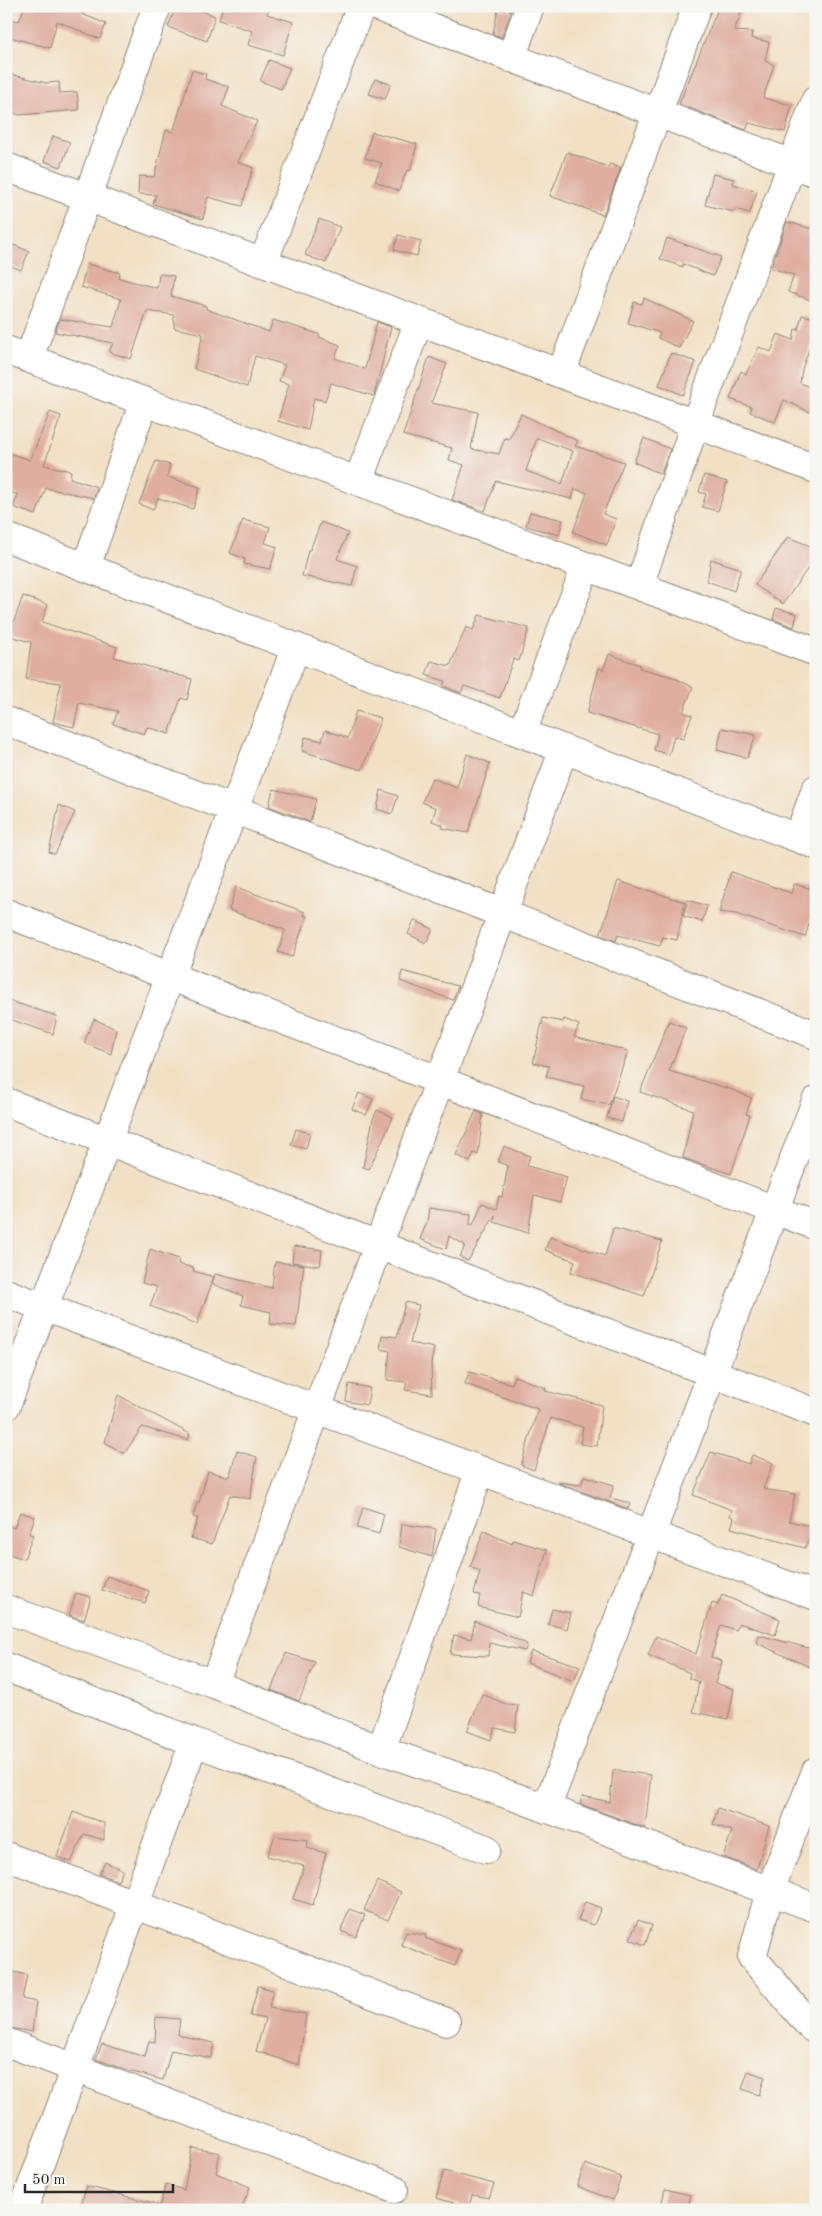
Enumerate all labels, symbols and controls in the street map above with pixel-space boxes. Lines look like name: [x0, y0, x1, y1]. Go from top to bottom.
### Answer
scale bar: [25, 2161, 172, 2193]
text: 50 m: [32, 2173, 66, 2188]

